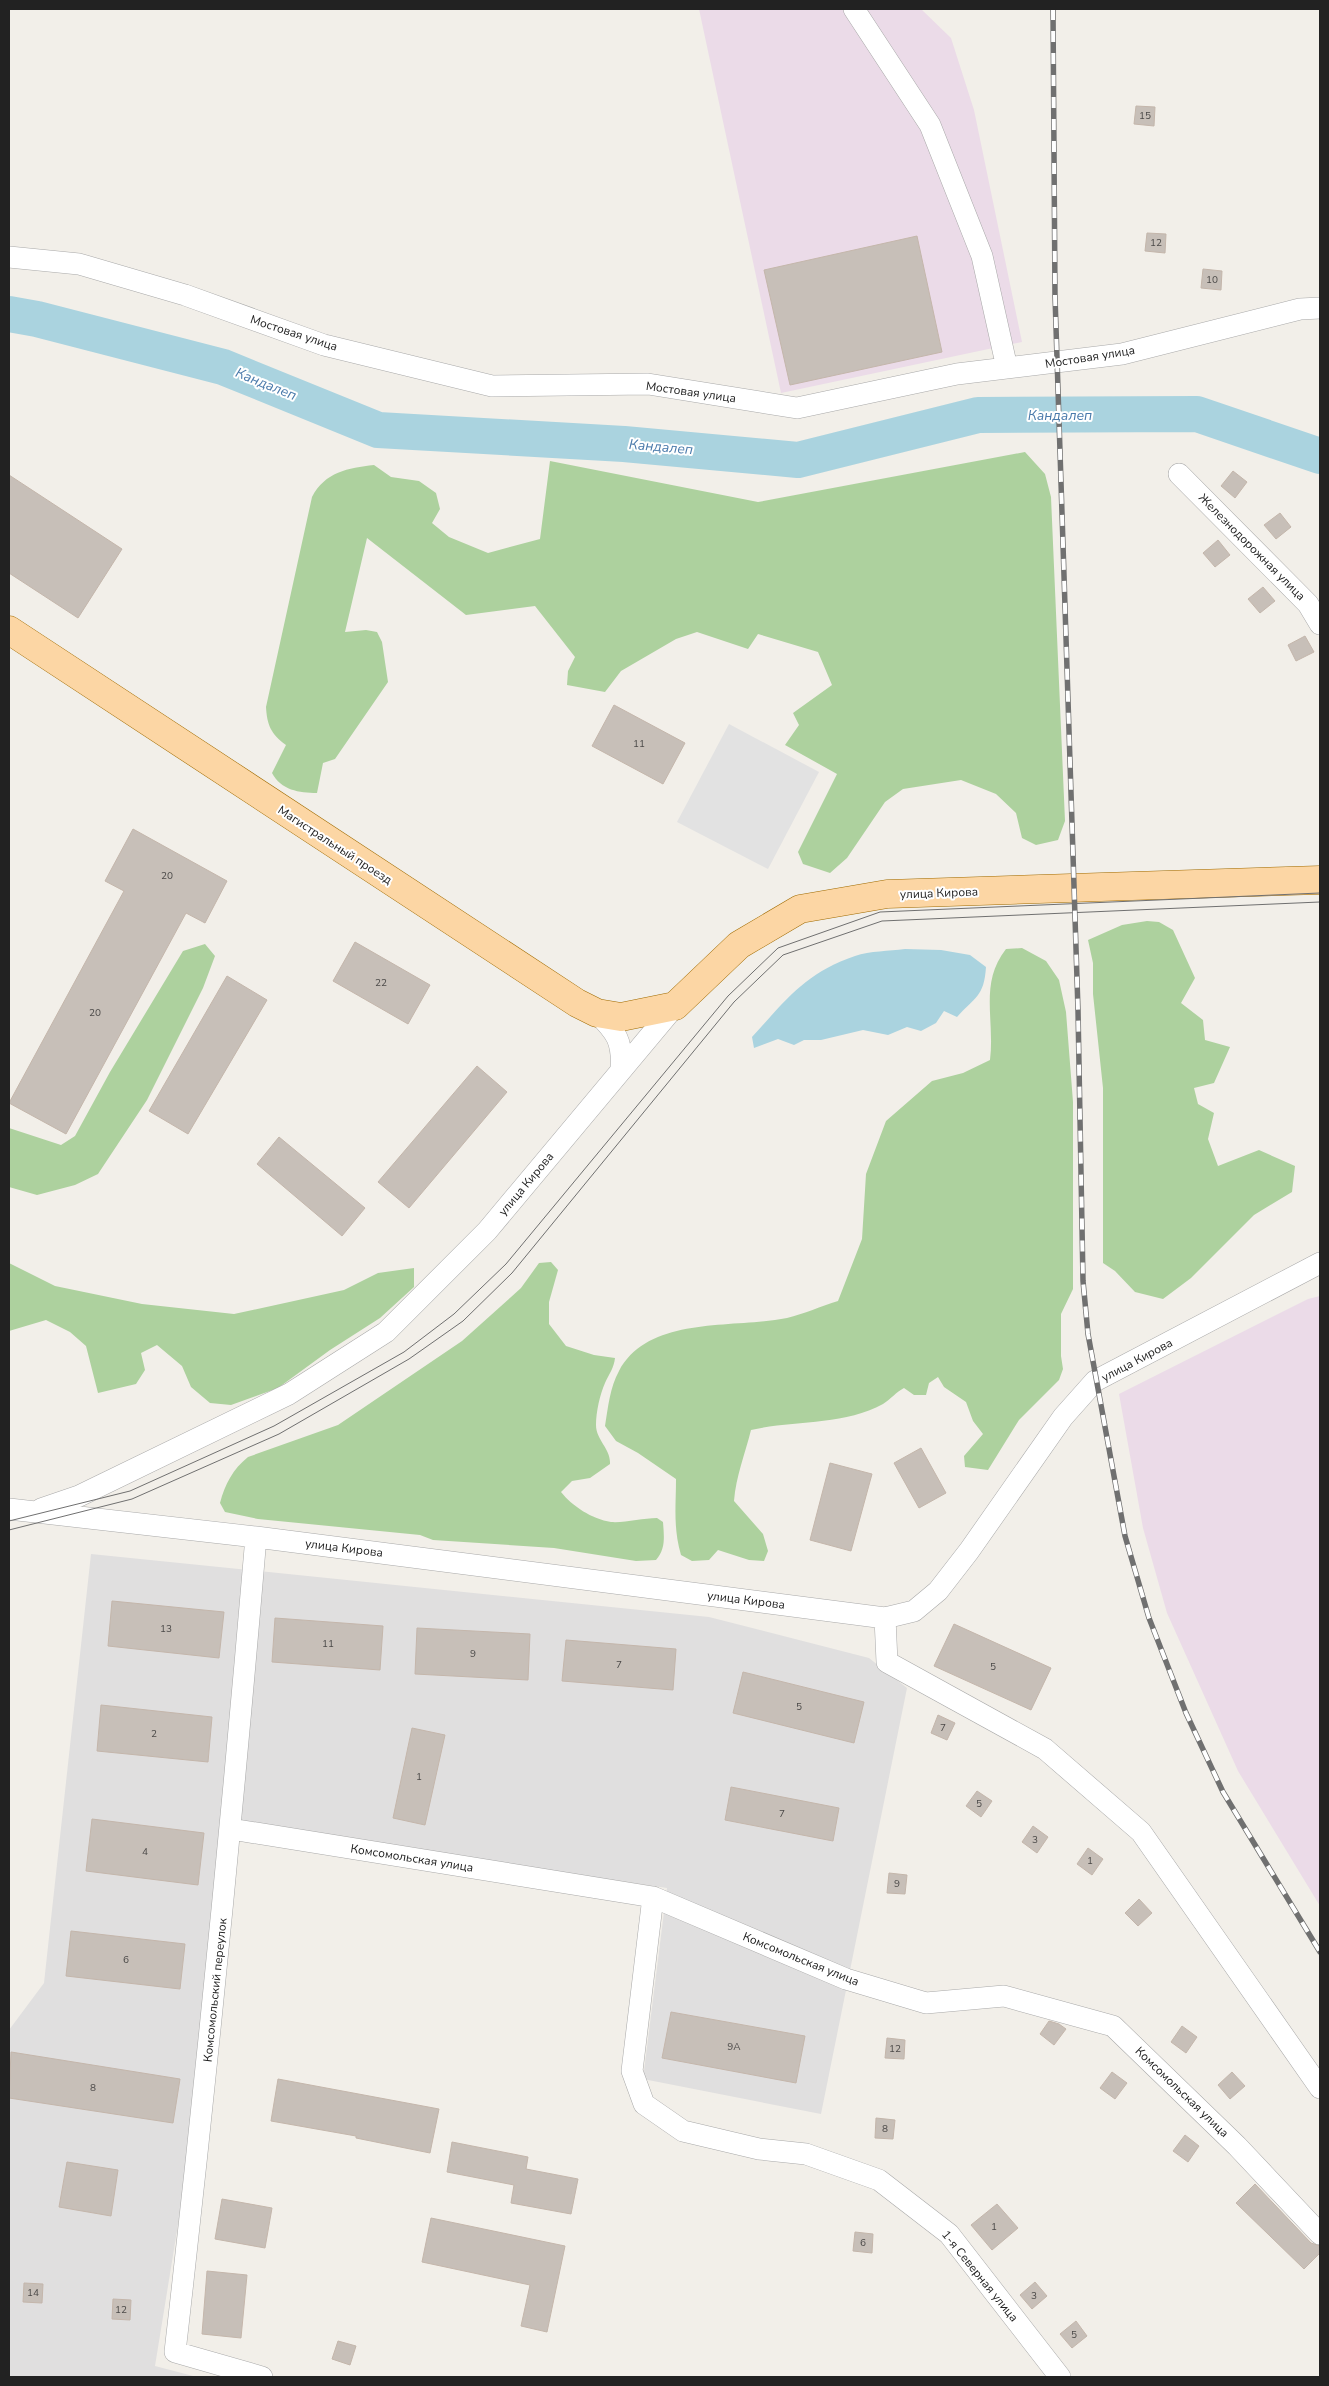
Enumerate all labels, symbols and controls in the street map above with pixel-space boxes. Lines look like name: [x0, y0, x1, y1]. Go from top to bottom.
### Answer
house number: 15: [1139, 109, 1151, 123]
house number: 12: [1150, 236, 1162, 250]
house number: 10: [1206, 273, 1218, 287]
street label: Мостовая улица: [248, 311, 340, 355]
street label: Мостовая улица: [1044, 342, 1136, 372]
water label: Кандалеп: [233, 363, 299, 405]
street label: Мостовая улица: [645, 378, 737, 406]
water label: Кандалеп: [1028, 406, 1092, 425]
water label: Кандалеп: [628, 435, 694, 459]
street label: Железнодорожная улица: [1195, 490, 1309, 604]
house number: 11: [633, 737, 645, 751]
street label: Магистральный проезд: [275, 802, 395, 888]
house number: 20: [161, 869, 173, 883]
street label: улица Кирова: [900, 884, 978, 902]
house number: 22: [375, 976, 387, 990]
house number: 20: [89, 1006, 101, 1020]
street label: улица Кирова: [495, 1149, 557, 1219]
street label: улица Кирова: [1099, 1335, 1175, 1385]
street label: улица Кирова: [304, 1535, 384, 1561]
street label: улица Кирова: [706, 1587, 786, 1613]
house number: 13: [160, 1622, 172, 1636]
house number: 11: [322, 1637, 334, 1651]
house number: 9: [470, 1647, 476, 1661]
house number: 7: [616, 1658, 622, 1672]
house number: 5: [990, 1660, 996, 1674]
house number: 5: [796, 1700, 802, 1714]
house number: 7: [940, 1721, 946, 1735]
house number: 2: [151, 1727, 157, 1741]
house number: 1: [416, 1770, 422, 1784]
house number: 5: [976, 1797, 982, 1811]
house number: 7: [779, 1807, 785, 1821]
house number: 3: [1032, 1833, 1038, 1847]
street label: Комсомольская улица: [349, 1840, 475, 1876]
house number: 4: [142, 1845, 148, 1859]
house number: 1: [1087, 1854, 1093, 1868]
house number: 9: [894, 1877, 900, 1891]
street label: Комсомольский переулок: [199, 1916, 231, 2063]
street label: Комсомольская улица: [740, 1928, 862, 1990]
house number: 6: [123, 1953, 129, 1967]
house number: 9А: [727, 2040, 741, 2054]
house number: 12: [889, 2042, 901, 2056]
street label: Комсомольская улица: [1132, 2043, 1232, 2141]
house number: 8: [90, 2081, 96, 2095]
house number: 8: [882, 2122, 888, 2136]
house number: 1: [991, 2220, 997, 2234]
street label: 1-я Северная улица: [938, 2227, 1022, 2325]
house number: 6: [860, 2236, 866, 2250]
house number: 14: [27, 2286, 39, 2300]
house number: 3: [1031, 2289, 1037, 2303]
house number: 12: [115, 2303, 127, 2317]
house number: 5: [1071, 2328, 1077, 2342]

